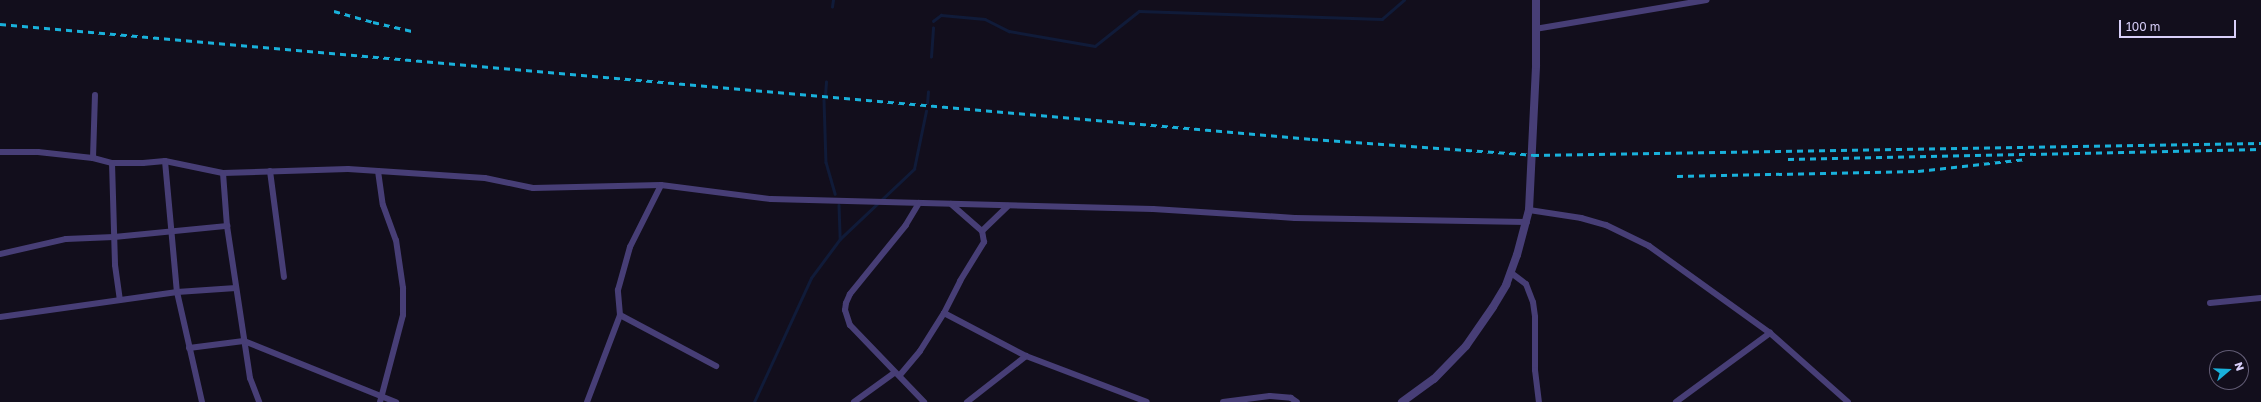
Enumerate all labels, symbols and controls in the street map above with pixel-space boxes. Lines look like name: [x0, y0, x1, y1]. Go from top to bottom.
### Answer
scale bar: [2121, 12, 2238, 38]
text: 100 m: [2126, 19, 2160, 34]
north arrow: [2209, 350, 2249, 390]
text: N: [2232, 360, 2247, 372]

